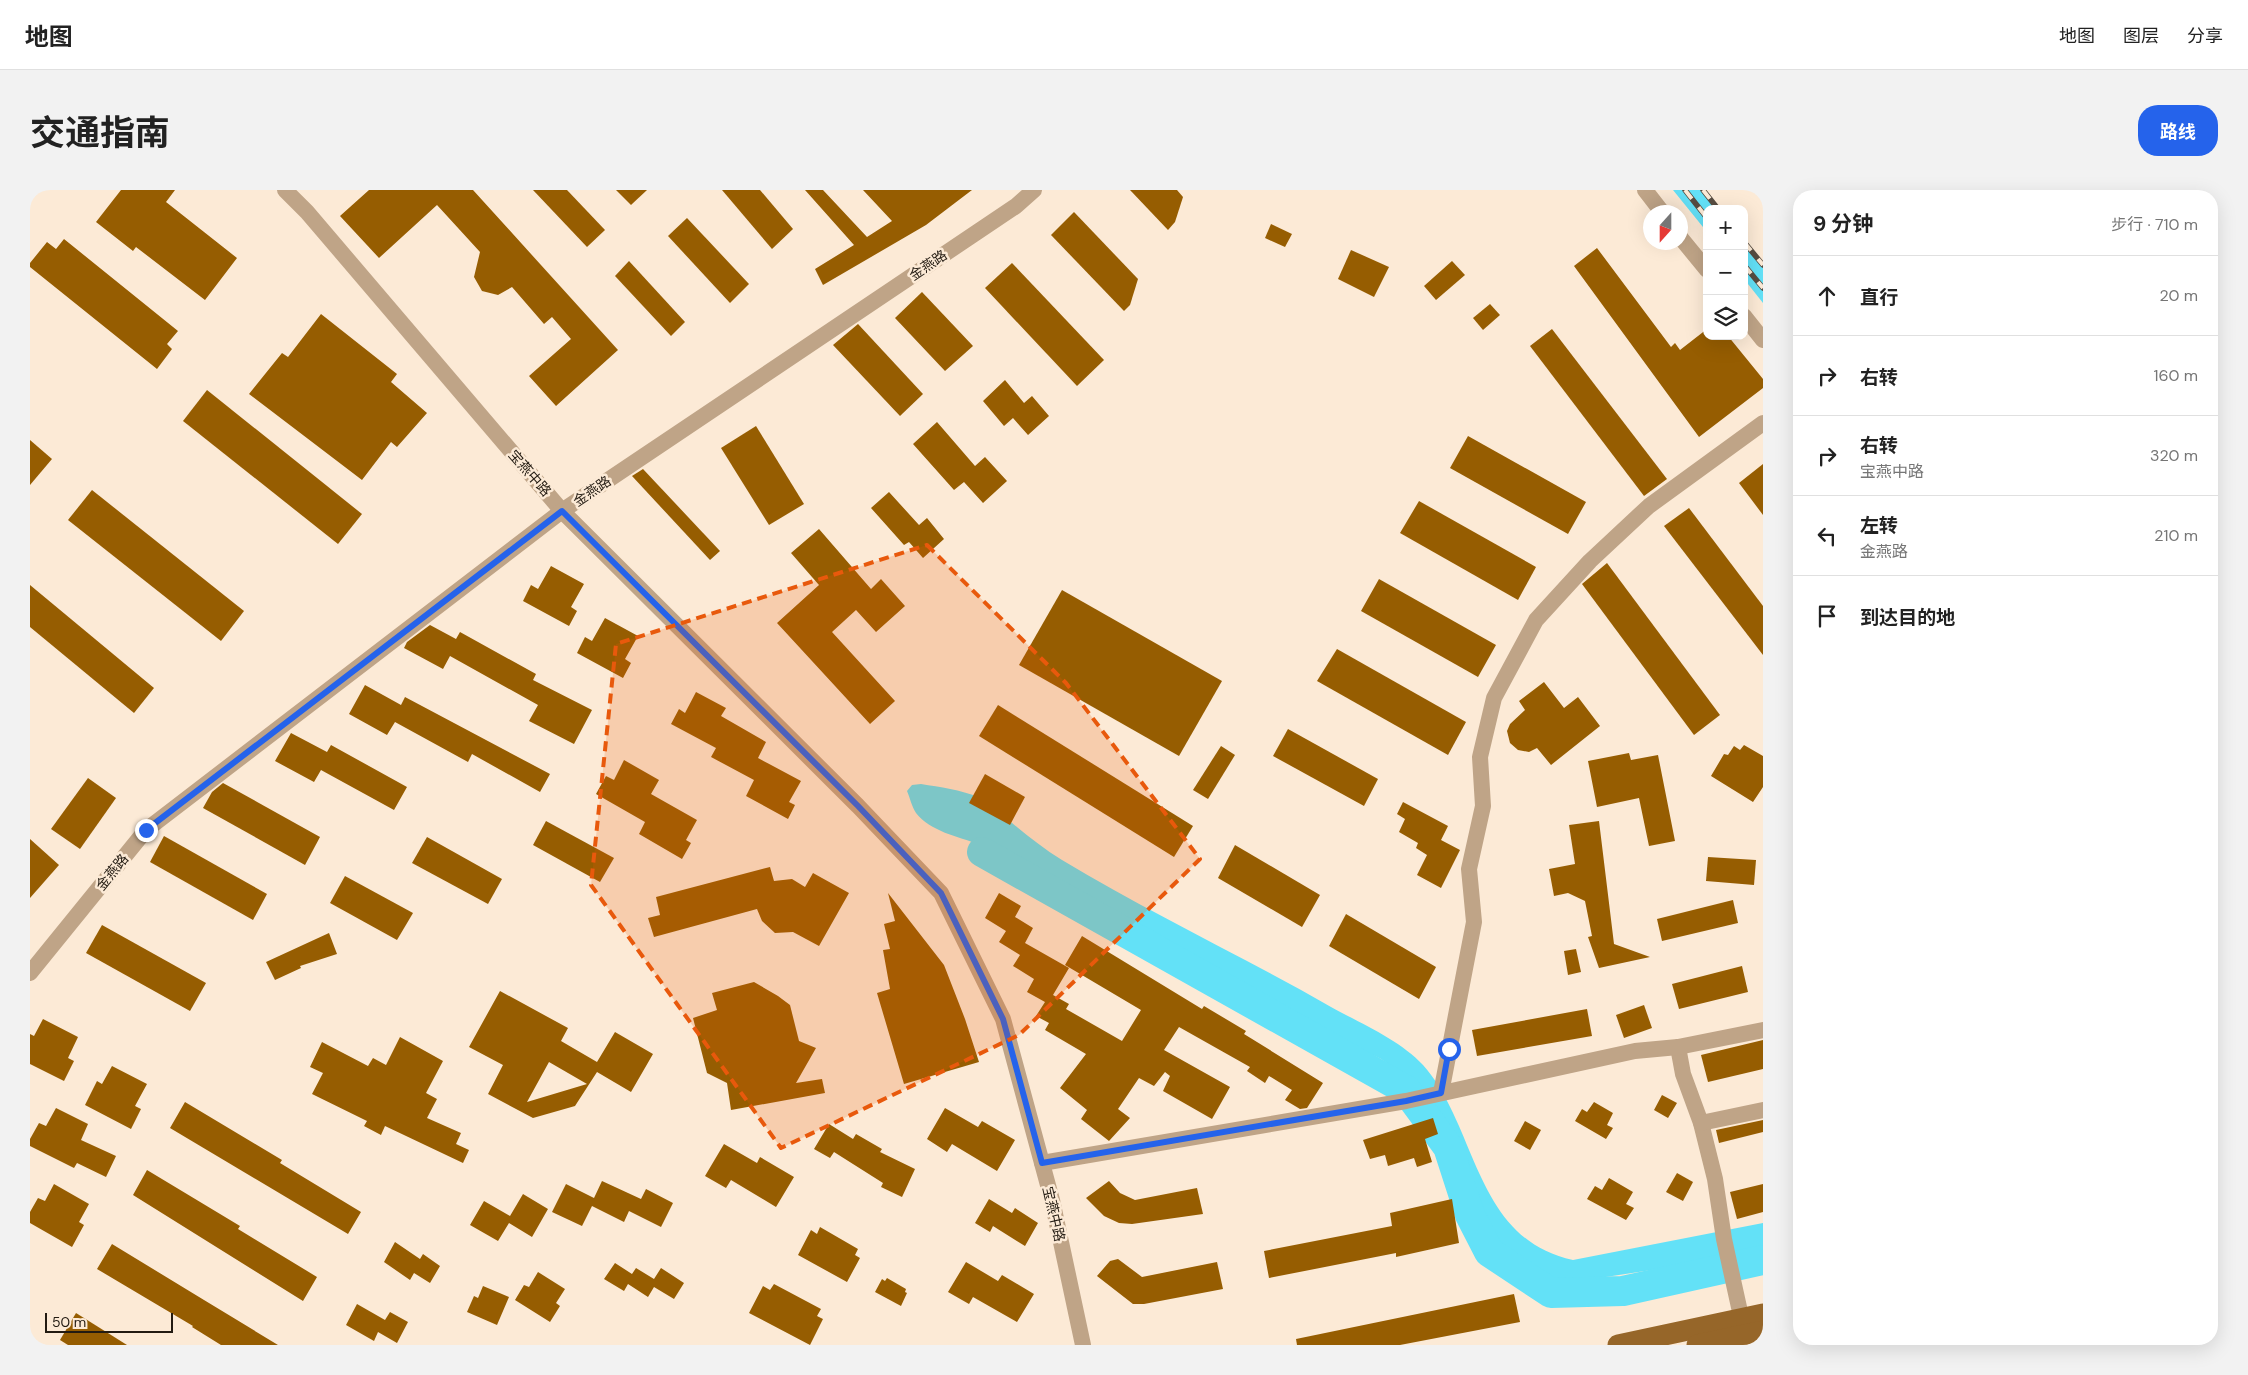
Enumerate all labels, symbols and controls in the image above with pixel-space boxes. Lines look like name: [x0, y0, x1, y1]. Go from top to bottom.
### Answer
text: 地图: [25, 21, 73, 52]
text: 地图: [2059, 24, 2095, 48]
text: 图层: [2123, 24, 2159, 48]
text: 分享: [2187, 24, 2223, 48]
button: 路线: [2138, 105, 2218, 156]
text: 交通指南: [30, 110, 170, 156]
north arrow: [1643, 205, 1688, 250]
map controls: [1703, 205, 1748, 340]
button: +: [1703, 205, 1748, 250]
text: 9 分钟: [1813, 210, 1873, 238]
text: 步行 · 710 m: [2111, 214, 2198, 235]
street label: 金燕路: [906, 246, 950, 284]
button: −: [1703, 250, 1748, 295]
icon: ahead: [1813, 282, 1841, 310]
text: 直行: [1860, 285, 1898, 310]
text: 20 m: [2159, 285, 2198, 306]
button: layers: [1703, 295, 1748, 340]
icon: right: [1813, 362, 1841, 390]
text: 右转: [1860, 365, 1898, 390]
text: 160 m: [2154, 365, 2198, 386]
text: 右转: [1860, 433, 1898, 458]
icon: right: [1813, 442, 1841, 470]
text: 320 m: [2150, 445, 2198, 466]
street label: 宝燕中路: [505, 446, 555, 500]
text: 宝燕中路: [1860, 461, 1924, 482]
street label: 金燕路: [570, 472, 614, 510]
text: 左转: [1860, 513, 1898, 538]
icon: left: [1813, 522, 1841, 550]
text: 210 m: [2154, 525, 2198, 546]
text: 金燕路: [1860, 541, 1908, 562]
icon: arrive: [1813, 602, 1841, 630]
text: 到达目的地: [1860, 605, 1955, 630]
route end: [135, 819, 158, 842]
street label: 金燕路: [92, 850, 132, 894]
route start: [1438, 1038, 1461, 1061]
street label: 宝燕中路: [1039, 1185, 1069, 1243]
scale bar: [45, 1310, 172, 1333]
text: 50 m: [52, 1313, 86, 1331]

